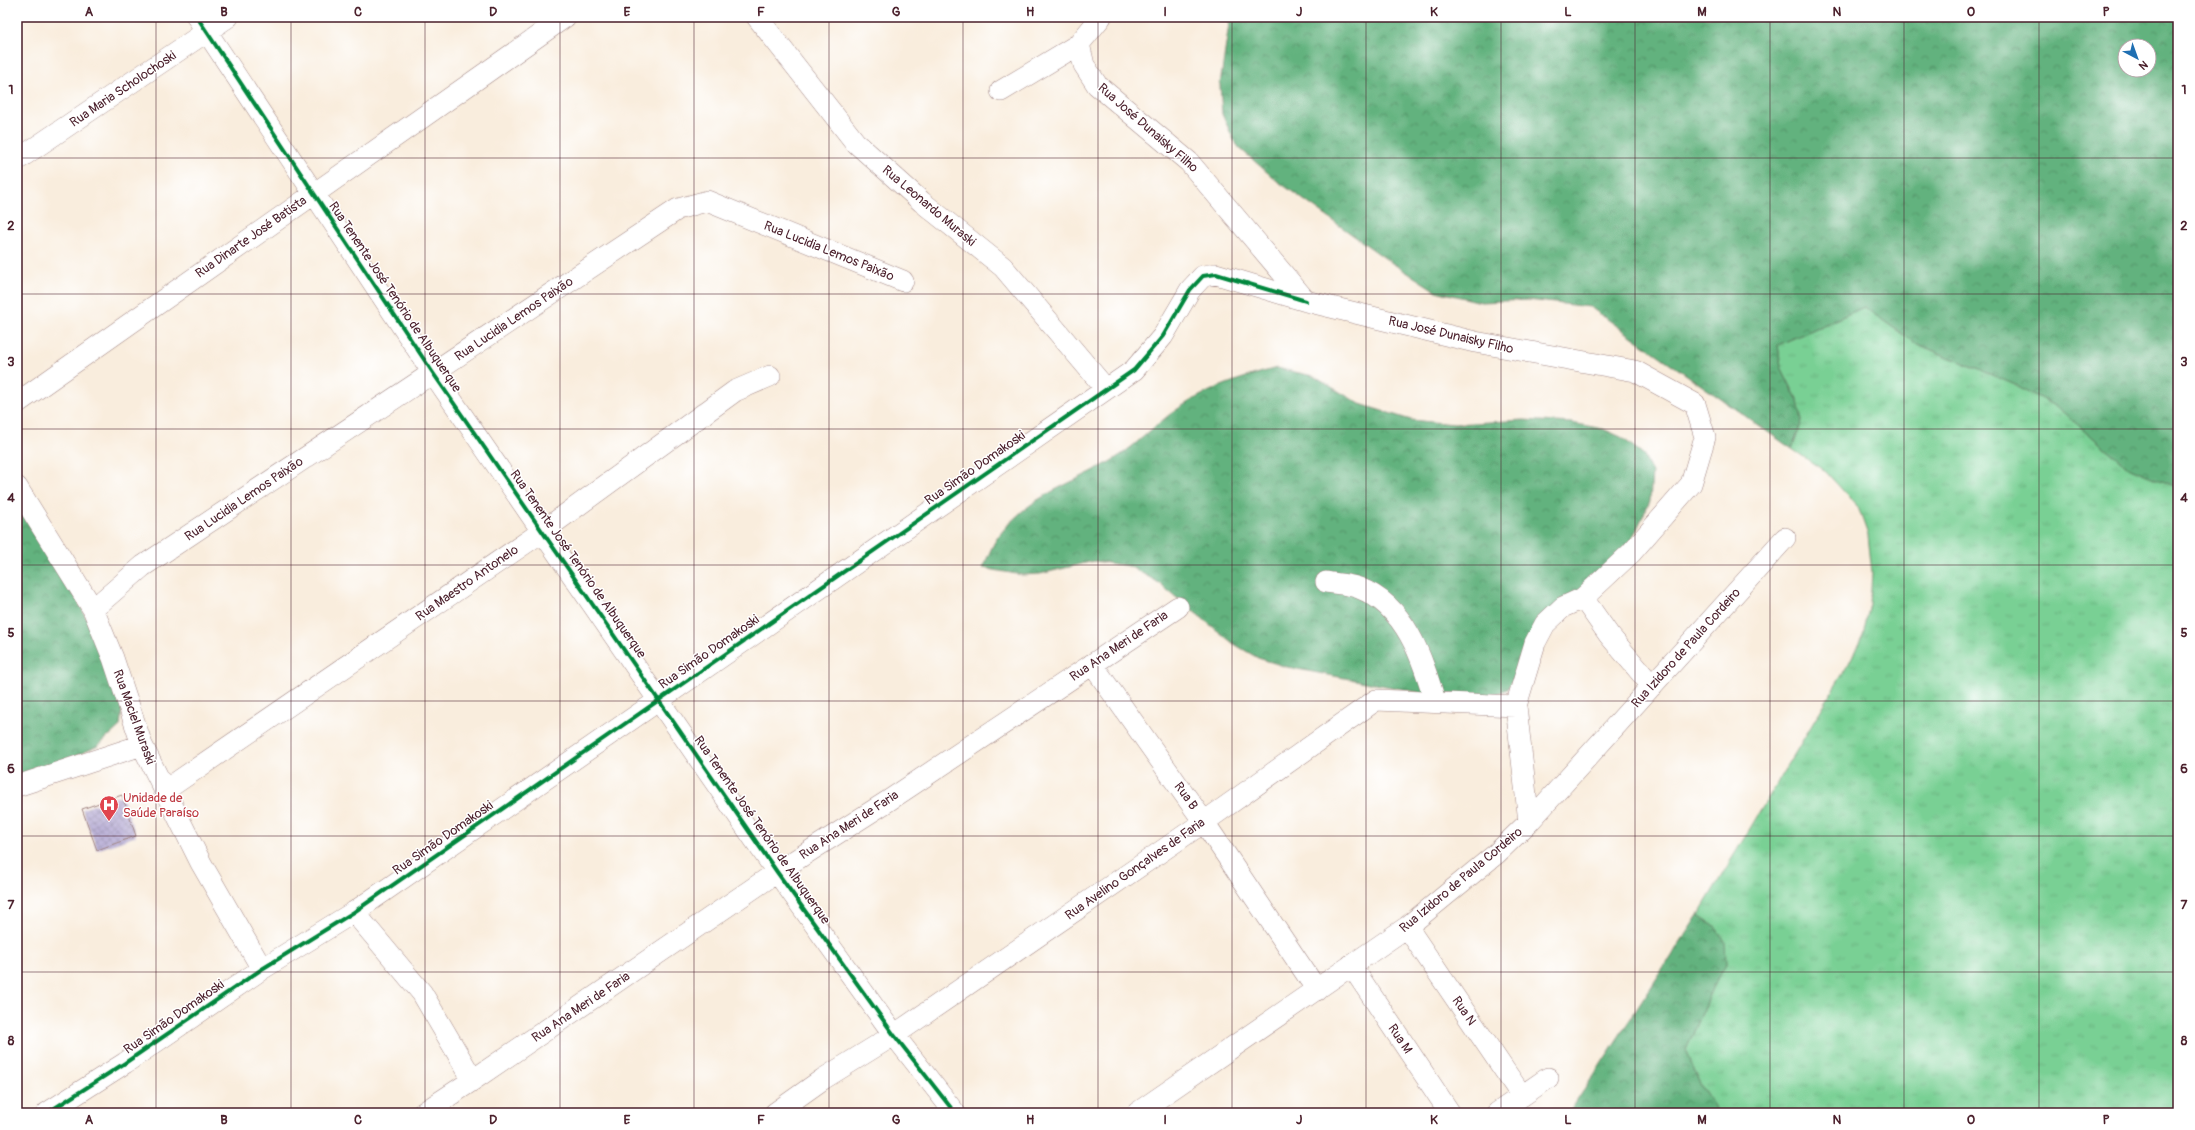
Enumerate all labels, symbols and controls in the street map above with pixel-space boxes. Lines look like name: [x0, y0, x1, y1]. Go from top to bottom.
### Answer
text: A: [85, 4, 94, 20]
text: B: [220, 4, 228, 20]
text: C: [354, 4, 362, 20]
text: D: [489, 4, 497, 20]
text: E: [624, 4, 631, 20]
text: F: [757, 4, 765, 20]
text: G: [892, 4, 901, 20]
text: H: [1026, 4, 1034, 20]
text: I: [1163, 4, 1167, 20]
text: J: [1296, 4, 1302, 20]
text: K: [1430, 4, 1438, 20]
text: L: [1564, 4, 1572, 20]
text: M: [1697, 4, 1707, 20]
text: N: [1833, 4, 1842, 20]
text: O: [1967, 4, 1976, 20]
text: P: [2102, 4, 2110, 20]
north arrow: [2117, 38, 2157, 78]
street label: Rua Maria Scholochoski: [67, 47, 179, 131]
text: N: [2136, 58, 2150, 73]
street label: Rua José Dunaisky Filho: [1095, 80, 1201, 176]
text: 1: [8, 82, 14, 98]
text: 1: [2181, 82, 2187, 98]
street label: Rua Leonardo Muraski: [879, 162, 979, 250]
street label: Rua Dinarte José Batista: [192, 193, 310, 281]
street label: Rua Tenente José Tenório de Albuquerque: [325, 199, 465, 396]
text: 2: [7, 218, 15, 234]
street label: Rua Lucidia Lemos Paixão: [761, 218, 897, 285]
text: 2: [2180, 218, 2188, 234]
street label: Rua Lucidia Lemos Paixão: [452, 273, 576, 365]
street label: Rua José Dunaisky Filho: [1387, 313, 1515, 357]
text: 3: [7, 354, 15, 370]
text: 3: [2180, 354, 2188, 370]
street label: Rua Simão Domakoski: [922, 427, 1028, 509]
street label: Rua Lucidia Lemos Paixão: [182, 453, 306, 545]
street label: Rua Tenente José Tenório de Albuquerque: [507, 467, 650, 662]
text: 4: [7, 490, 15, 506]
text: 4: [2180, 490, 2188, 506]
street label: Rua Maestro Antonelo: [413, 542, 521, 624]
street label: Rua Izidoro de Paula Cordeiro: [1628, 585, 1744, 711]
street label: Rua Ana Meri de Faria: [1067, 607, 1171, 685]
street label: Rua Simão Domakoski: [656, 611, 762, 693]
text: 5: [7, 625, 15, 641]
text: 5: [2180, 625, 2188, 641]
street label: Rua Maciel Muraski: [109, 667, 159, 767]
street label: Rua Tenente José Tenório de Albuquerque: [691, 733, 834, 928]
text: 6: [7, 761, 15, 777]
text: 6: [2180, 761, 2188, 777]
street label: Rua B: [1171, 779, 1201, 813]
street label: Rua Ana Meri de Faria: [796, 787, 902, 863]
place label: Unidade de Saúde Paraíso: [123, 790, 199, 821]
hospital icon: Unidade de Saúde Paraíso: [98, 794, 120, 822]
street label: Rua Simão Domakoski: [390, 797, 496, 879]
street label: Rua Avelino Gonçalves de Faria: [1062, 815, 1208, 923]
street label: Rua Izidoro de Paula Cordeiro: [1396, 824, 1526, 936]
text: 7: [8, 897, 15, 913]
text: 7: [2181, 897, 2188, 913]
street label: Rua Ana Meri de Faria: [529, 968, 633, 1046]
street label: Rua Simão Domakoski: [121, 976, 227, 1058]
street label: Rua N: [1448, 993, 1480, 1029]
street label: Rua M: [1384, 1021, 1416, 1057]
text: 8: [8, 1033, 15, 1049]
text: 8: [2181, 1033, 2188, 1049]
text: A: [85, 1112, 94, 1128]
text: B: [220, 1112, 228, 1128]
text: C: [354, 1112, 362, 1128]
text: D: [489, 1112, 497, 1128]
text: E: [624, 1112, 631, 1128]
text: F: [757, 1112, 765, 1128]
text: G: [892, 1112, 901, 1128]
text: H: [1026, 1112, 1034, 1128]
text: I: [1163, 1112, 1167, 1128]
text: J: [1296, 1112, 1302, 1128]
text: K: [1430, 1112, 1438, 1128]
text: L: [1564, 1112, 1572, 1128]
text: M: [1697, 1112, 1707, 1128]
text: N: [1833, 1112, 1842, 1128]
text: O: [1967, 1112, 1976, 1128]
text: P: [2102, 1112, 2110, 1128]

